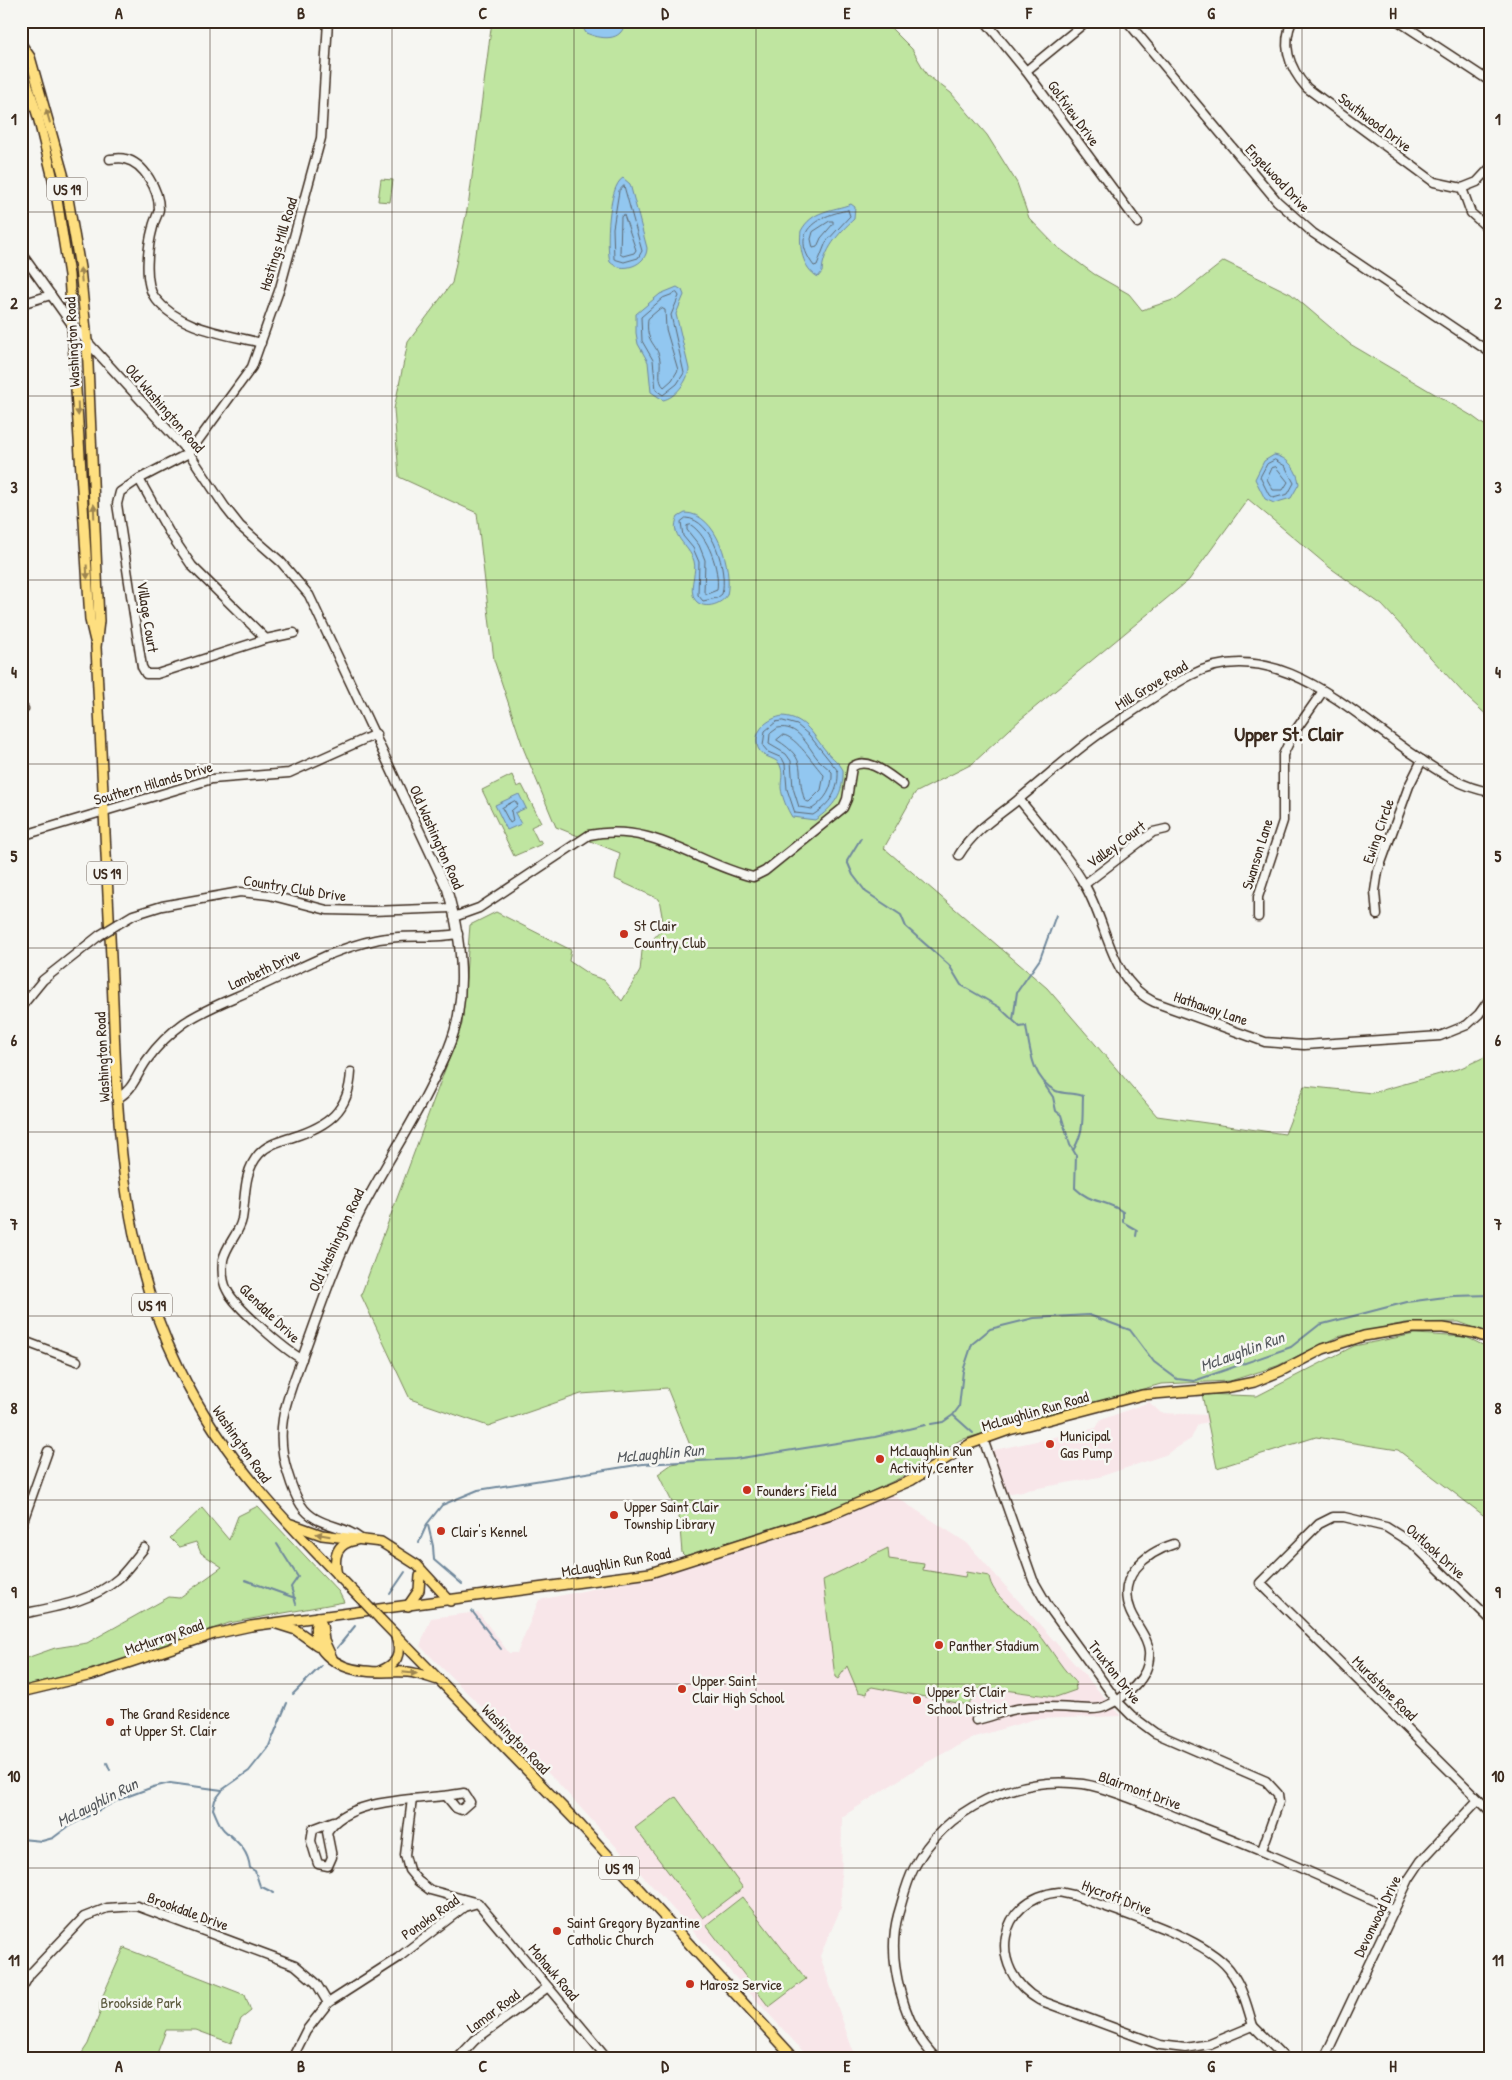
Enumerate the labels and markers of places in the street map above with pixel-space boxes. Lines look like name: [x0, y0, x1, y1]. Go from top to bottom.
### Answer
place label: St Clair Country Club: [634, 915, 706, 953]
marker: St Clair Country Club: [618, 928, 630, 940]
place label: Municipal Gas Pump: [1060, 1425, 1113, 1463]
marker: Municipal Gas Pump: [1044, 1438, 1056, 1450]
place label: McLaughlin Run Activity Center: [890, 1440, 974, 1478]
marker: McLaughlin Run Activity Center: [874, 1453, 886, 1465]
place label: Founders’ Field: [756, 1480, 837, 1501]
marker: Founders’ Field: [741, 1484, 753, 1496]
place label: Upper Saint Clair Township Library: [624, 1496, 719, 1534]
marker: Upper Saint Clair Township Library: [608, 1509, 620, 1521]
place label: Clair's Kennel: [451, 1521, 527, 1542]
marker: Clair's Kennel: [435, 1525, 447, 1537]
place label: Panther Stadium: [949, 1635, 1039, 1656]
marker: Panther Stadium: [933, 1639, 945, 1651]
place label: Upper Saint Clair High School: [692, 1670, 785, 1708]
place label: Upper St Clair School District: [927, 1681, 1008, 1719]
marker: Upper Saint Clair High School: [676, 1683, 688, 1695]
marker: Upper St Clair School District: [911, 1694, 923, 1706]
place label: The Grand Residence at Upper St. Clair: [120, 1703, 230, 1741]
marker: The Grand Residence at Upper St. Clair: [104, 1716, 116, 1728]
place label: Saint Gregory Byzantine Catholic Church: [567, 1912, 700, 1950]
marker: Saint Gregory Byzantine Catholic Church: [551, 1925, 563, 1937]
place label: Marosz Service: [700, 1974, 782, 1995]
marker: Marosz Service: [684, 1978, 696, 1990]

